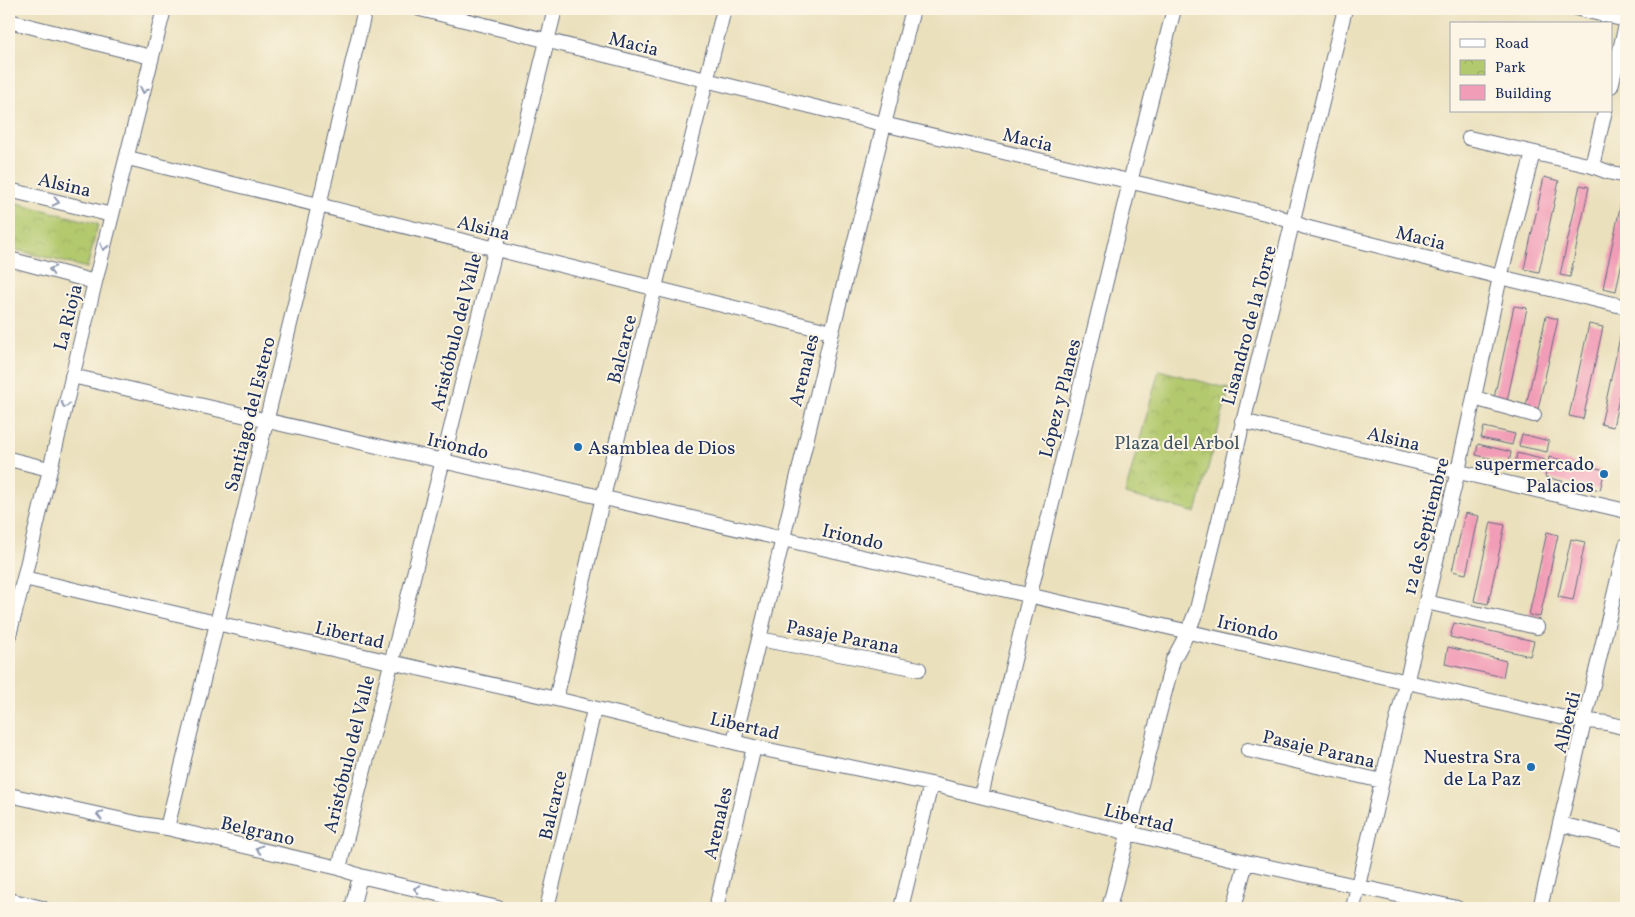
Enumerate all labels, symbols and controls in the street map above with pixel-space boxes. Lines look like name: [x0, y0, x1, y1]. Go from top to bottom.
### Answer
legend: [1450, 22, 1612, 112]
street label: Macia: [606, 26, 661, 64]
text: Road: [1495, 34, 1529, 55]
text: Park: [1495, 58, 1526, 79]
text: Building: [1495, 84, 1552, 105]
one-way arrow: [139, 85, 150, 94]
street label: Macia: [1000, 123, 1055, 159]
street label: Alsina: [35, 167, 94, 205]
one-way arrow: [52, 196, 61, 207]
street label: Alsina: [454, 210, 513, 248]
street label: Macia: [1393, 220, 1448, 258]
one-way arrow: [99, 243, 110, 252]
street label: Lisandro de la Torre: [1216, 243, 1284, 408]
street label: Aristóbulo del Valle: [425, 251, 489, 414]
one-way arrow: [48, 266, 57, 276]
street label: La Rioja: [48, 282, 90, 353]
street label: Balcarce: [602, 312, 644, 387]
street label: Arenales: [783, 331, 827, 410]
street label: Santiago del Estero: [219, 334, 283, 495]
street label: López y Planes: [1034, 336, 1088, 461]
one-way arrow: [60, 401, 71, 410]
street label: Alsina: [1364, 421, 1423, 459]
street label: Iriondo: [424, 427, 491, 467]
park label: Plaza del Arbol: [1114, 431, 1240, 457]
place label: Asamblea de Dios: [588, 436, 735, 462]
marker: Asamblea de Dios: [572, 441, 584, 453]
place label: supermercado Palacios: [1475, 452, 1594, 500]
street label: 12 de Septiembre: [1397, 455, 1457, 598]
marker: supermercado Palacios: [1598, 468, 1610, 480]
street label: Iriondo: [819, 518, 886, 558]
street label: Iriondo: [1214, 609, 1281, 649]
street label: Pasaje Parana: [784, 614, 902, 662]
street label: Libertad: [312, 615, 387, 657]
street label: Aristóbulo del Valle: [318, 673, 382, 836]
street label: Alberdi: [1548, 689, 1588, 756]
street label: Libertad: [707, 706, 782, 748]
street label: Pasaje Parana: [1260, 724, 1378, 776]
place label: Nuestra Sra de La Paz: [1423, 745, 1521, 793]
marker: Nuestra Sra de La Paz: [1525, 761, 1537, 773]
street label: Balcarce: [533, 768, 575, 843]
street label: Arenales: [698, 784, 740, 862]
street label: Libertad: [1101, 798, 1176, 840]
one-way arrow: [96, 810, 105, 821]
street label: Belgrano: [218, 811, 297, 853]
one-way arrow: [255, 844, 264, 855]
one-way arrow: [412, 884, 421, 895]

